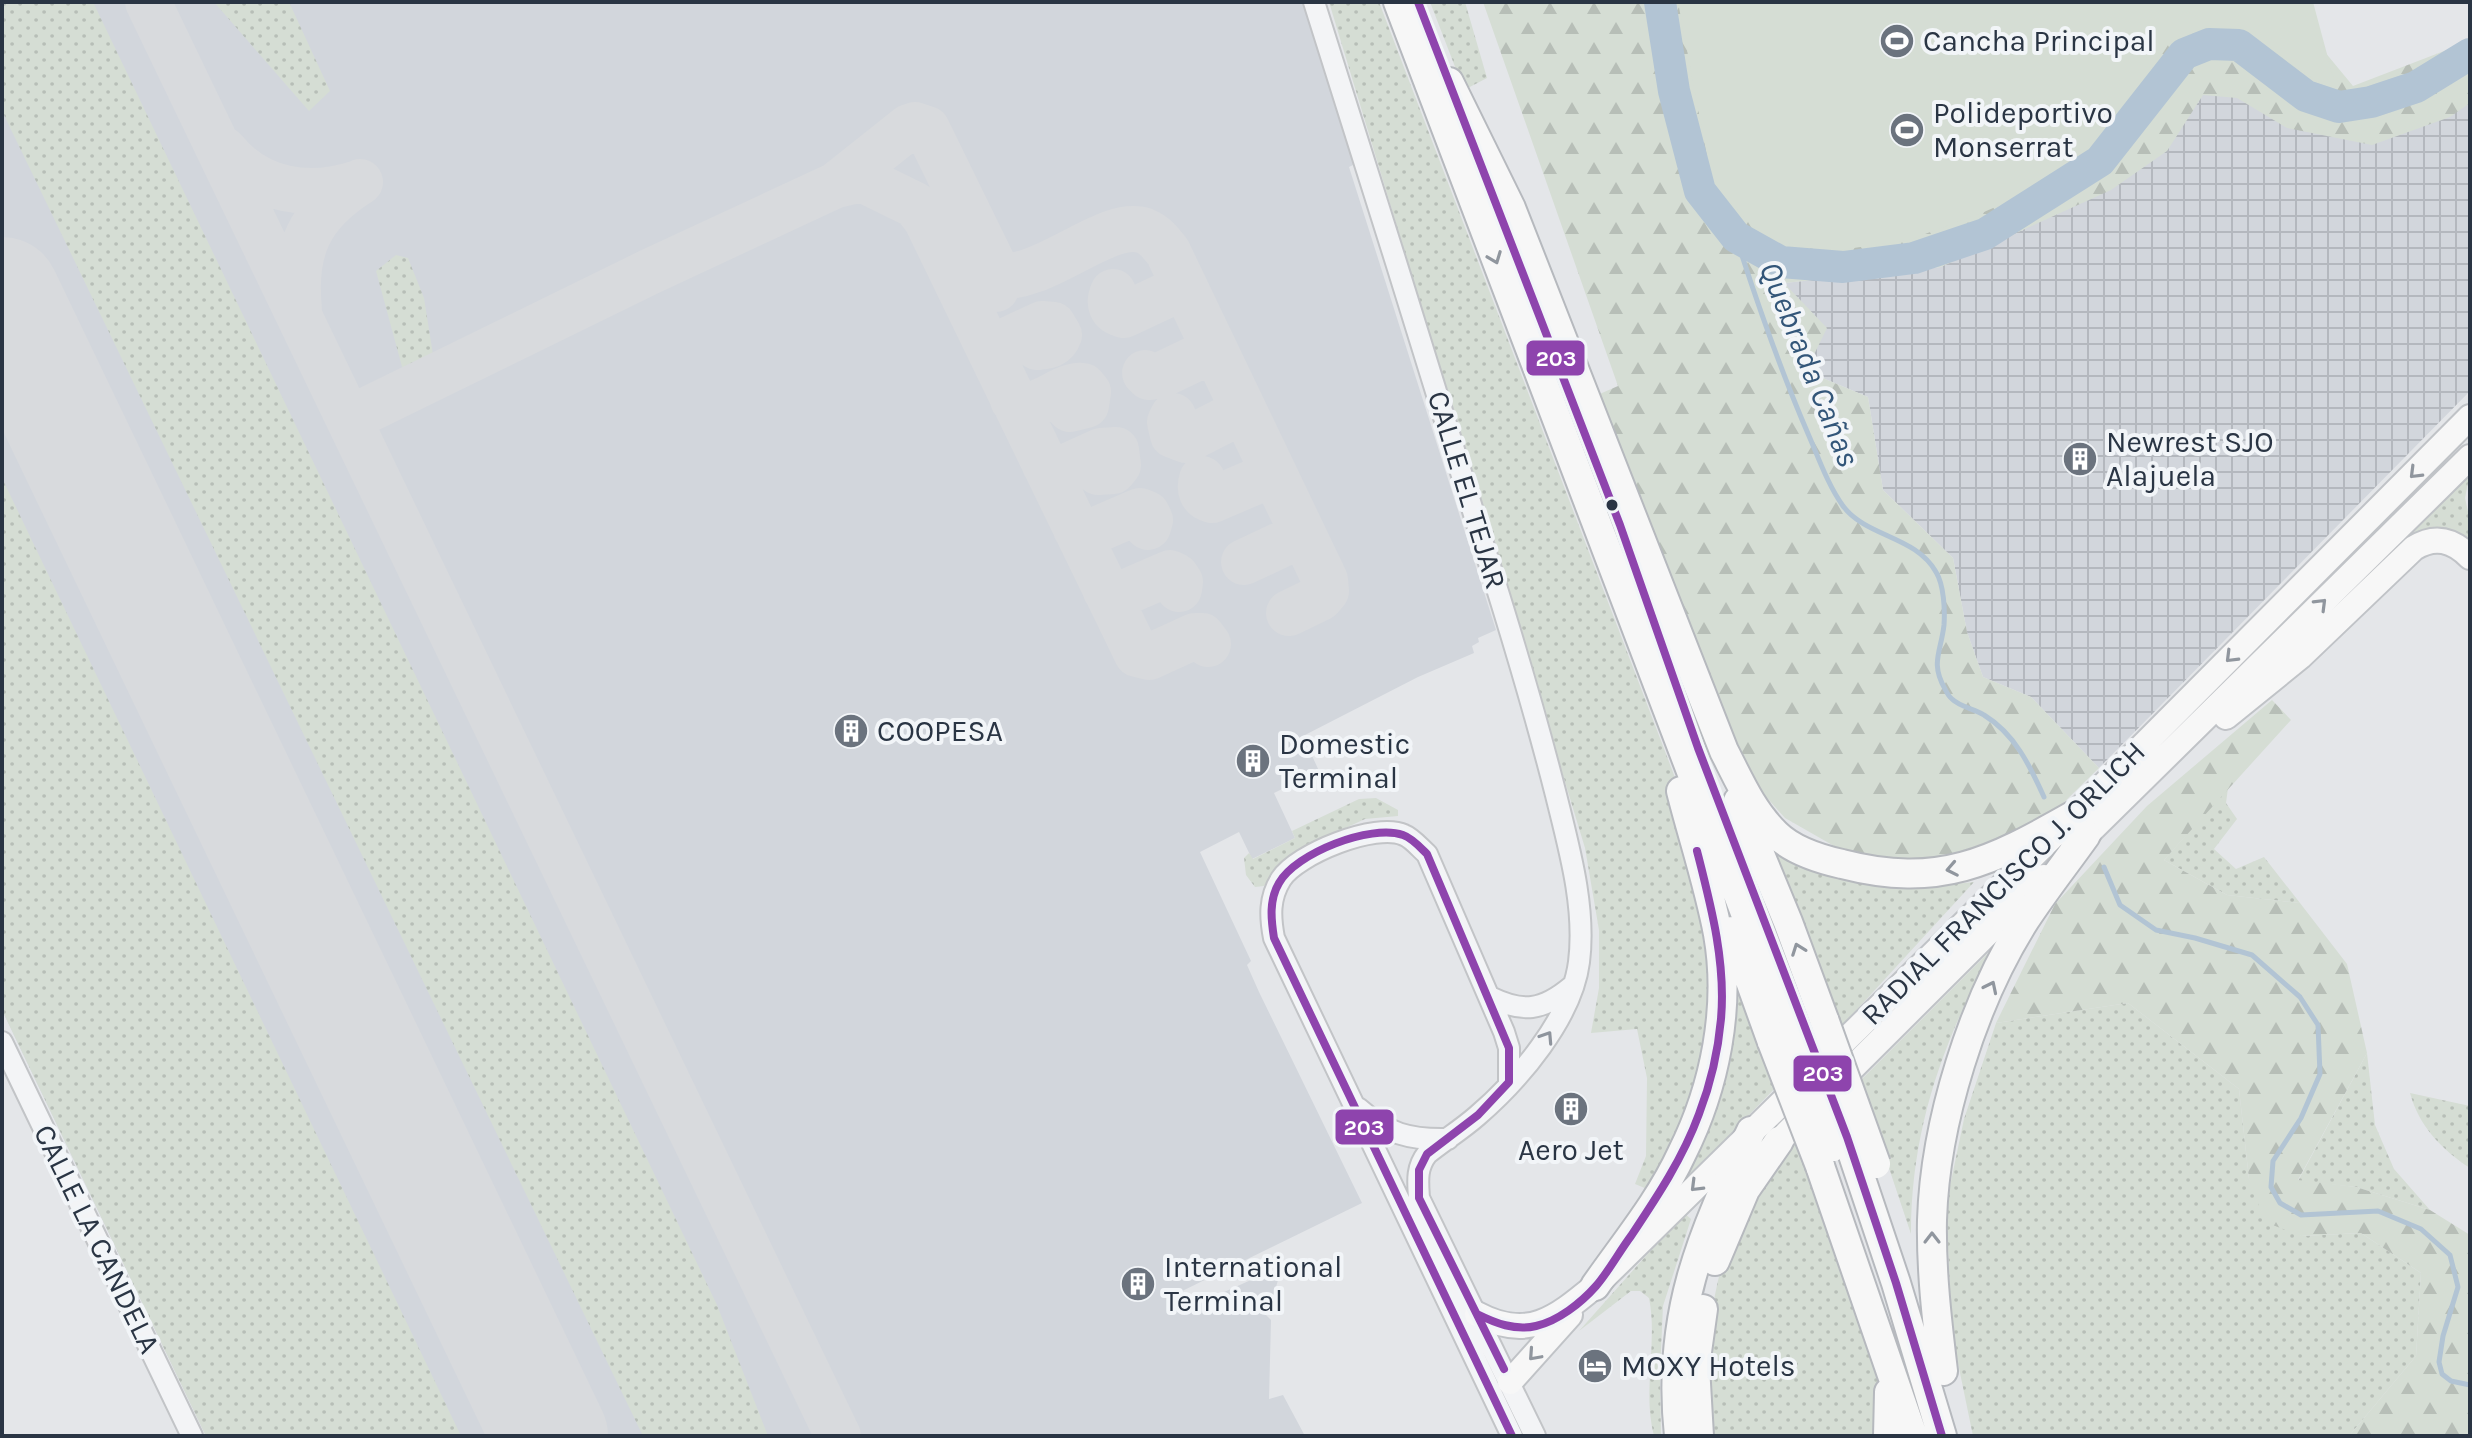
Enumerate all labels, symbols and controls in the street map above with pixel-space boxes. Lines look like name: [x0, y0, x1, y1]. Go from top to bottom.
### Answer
sports icon: Cancha Principal: [1878, 22, 1916, 60]
place label: Cancha Principal: [1923, 23, 2155, 59]
place label: Polideportivo Monserrat: [1933, 95, 2113, 165]
sports icon: Polideportivo Monserrat: [1888, 111, 1926, 149]
one-way arrow: [1485, 250, 1502, 264]
water label: Quebrada Cañas: [1752, 256, 1867, 472]
line badge: 203: [1525, 339, 1586, 377]
text: 203: [1536, 346, 1576, 372]
street label: CALLE EL TEJAR: [1420, 387, 1514, 593]
place label: Newrest SJO Alajuela: [2106, 424, 2274, 494]
building icon: Newrest SJO Alajuela: [2061, 440, 2099, 478]
one-way arrow: [2410, 463, 2424, 478]
unlabelled marker: [1604, 497, 1620, 513]
one-way arrow: [2312, 599, 2326, 613]
one-way arrow: [2226, 648, 2241, 662]
building icon: COOPESA: [832, 712, 870, 750]
place label: COOPESA: [877, 713, 1003, 749]
place label: Domestic Terminal: [1279, 726, 1410, 796]
street label: RADIAL FRANCISCO J. ORLICH: [1853, 733, 2153, 1033]
building icon: Domestic Terminal: [1234, 742, 1272, 780]
one-way arrow: [1945, 860, 1959, 877]
one-way arrow: [1791, 943, 1808, 957]
one-way arrow: [1981, 981, 1997, 995]
one-way arrow: [1537, 1032, 1552, 1046]
line badge: 203: [1792, 1054, 1853, 1093]
text: 203: [1803, 1061, 1843, 1087]
building icon: Aero Jet: [1552, 1090, 1590, 1128]
line badge: 203: [1334, 1108, 1395, 1146]
text: 203: [1344, 1115, 1384, 1141]
street label: CALLE LA CANDELA: [26, 1119, 168, 1359]
place label: Aero Jet: [1518, 1132, 1624, 1168]
one-way arrow: [1691, 1177, 1705, 1191]
one-way arrow: [1923, 1231, 1941, 1244]
place label: International Terminal: [1164, 1249, 1342, 1319]
building icon: International Terminal: [1119, 1265, 1157, 1303]
one-way arrow: [1529, 1346, 1544, 1361]
hotel icon: MOXY Hotels: [1576, 1347, 1614, 1385]
place label: MOXY Hotels: [1621, 1348, 1796, 1384]

